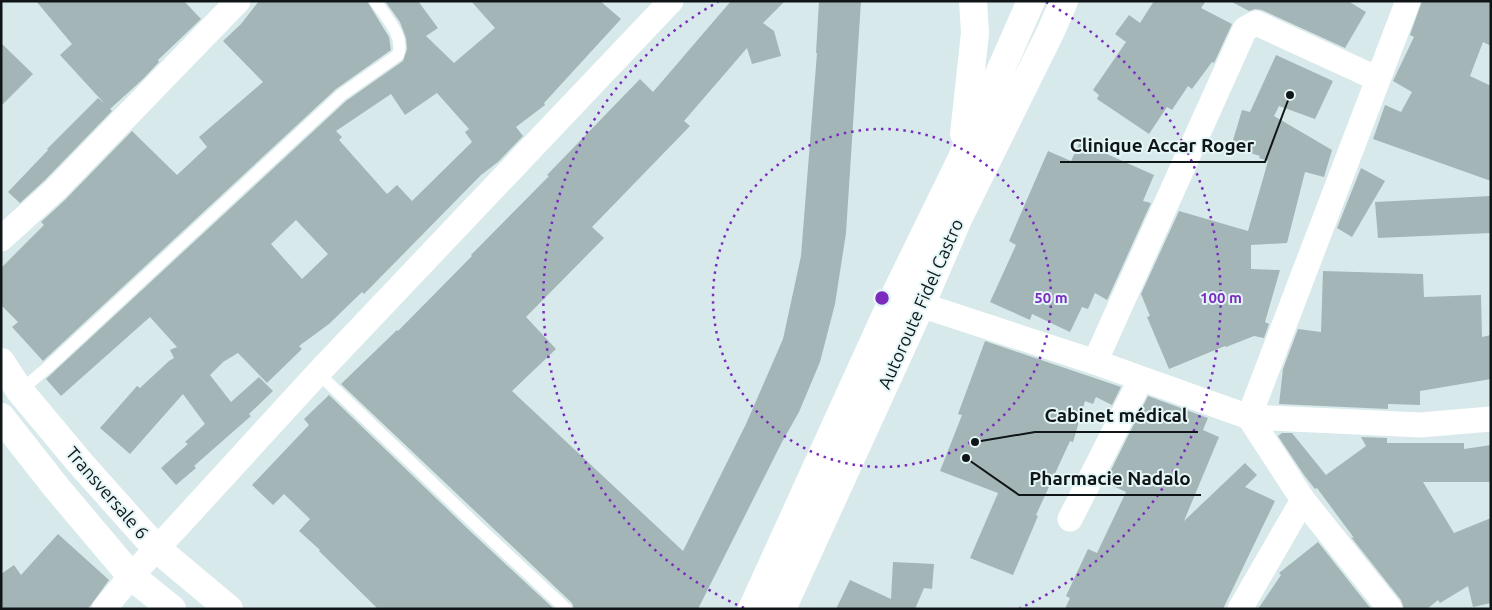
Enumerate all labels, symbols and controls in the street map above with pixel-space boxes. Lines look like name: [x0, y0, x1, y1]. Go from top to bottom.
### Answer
callout: Clinique Accar Roger: [1060, 128, 1265, 162]
text: Clinique Accar Roger: [1070, 134, 1255, 156]
street label: Autoroute Fidel Castro: [874, 216, 967, 392]
centre of rings: [873, 289, 891, 307]
text: 50 m: [1034, 289, 1068, 306]
text: 100 m: [1200, 289, 1242, 306]
callout: Cabinet médical: [1035, 398, 1198, 432]
text: Cabinet médical: [1044, 404, 1188, 426]
street label: Transversale 6: [62, 442, 153, 542]
callout: Pharmacie Nadalo: [1019, 461, 1201, 495]
text: Pharmacie Nadalo: [1029, 467, 1191, 489]

